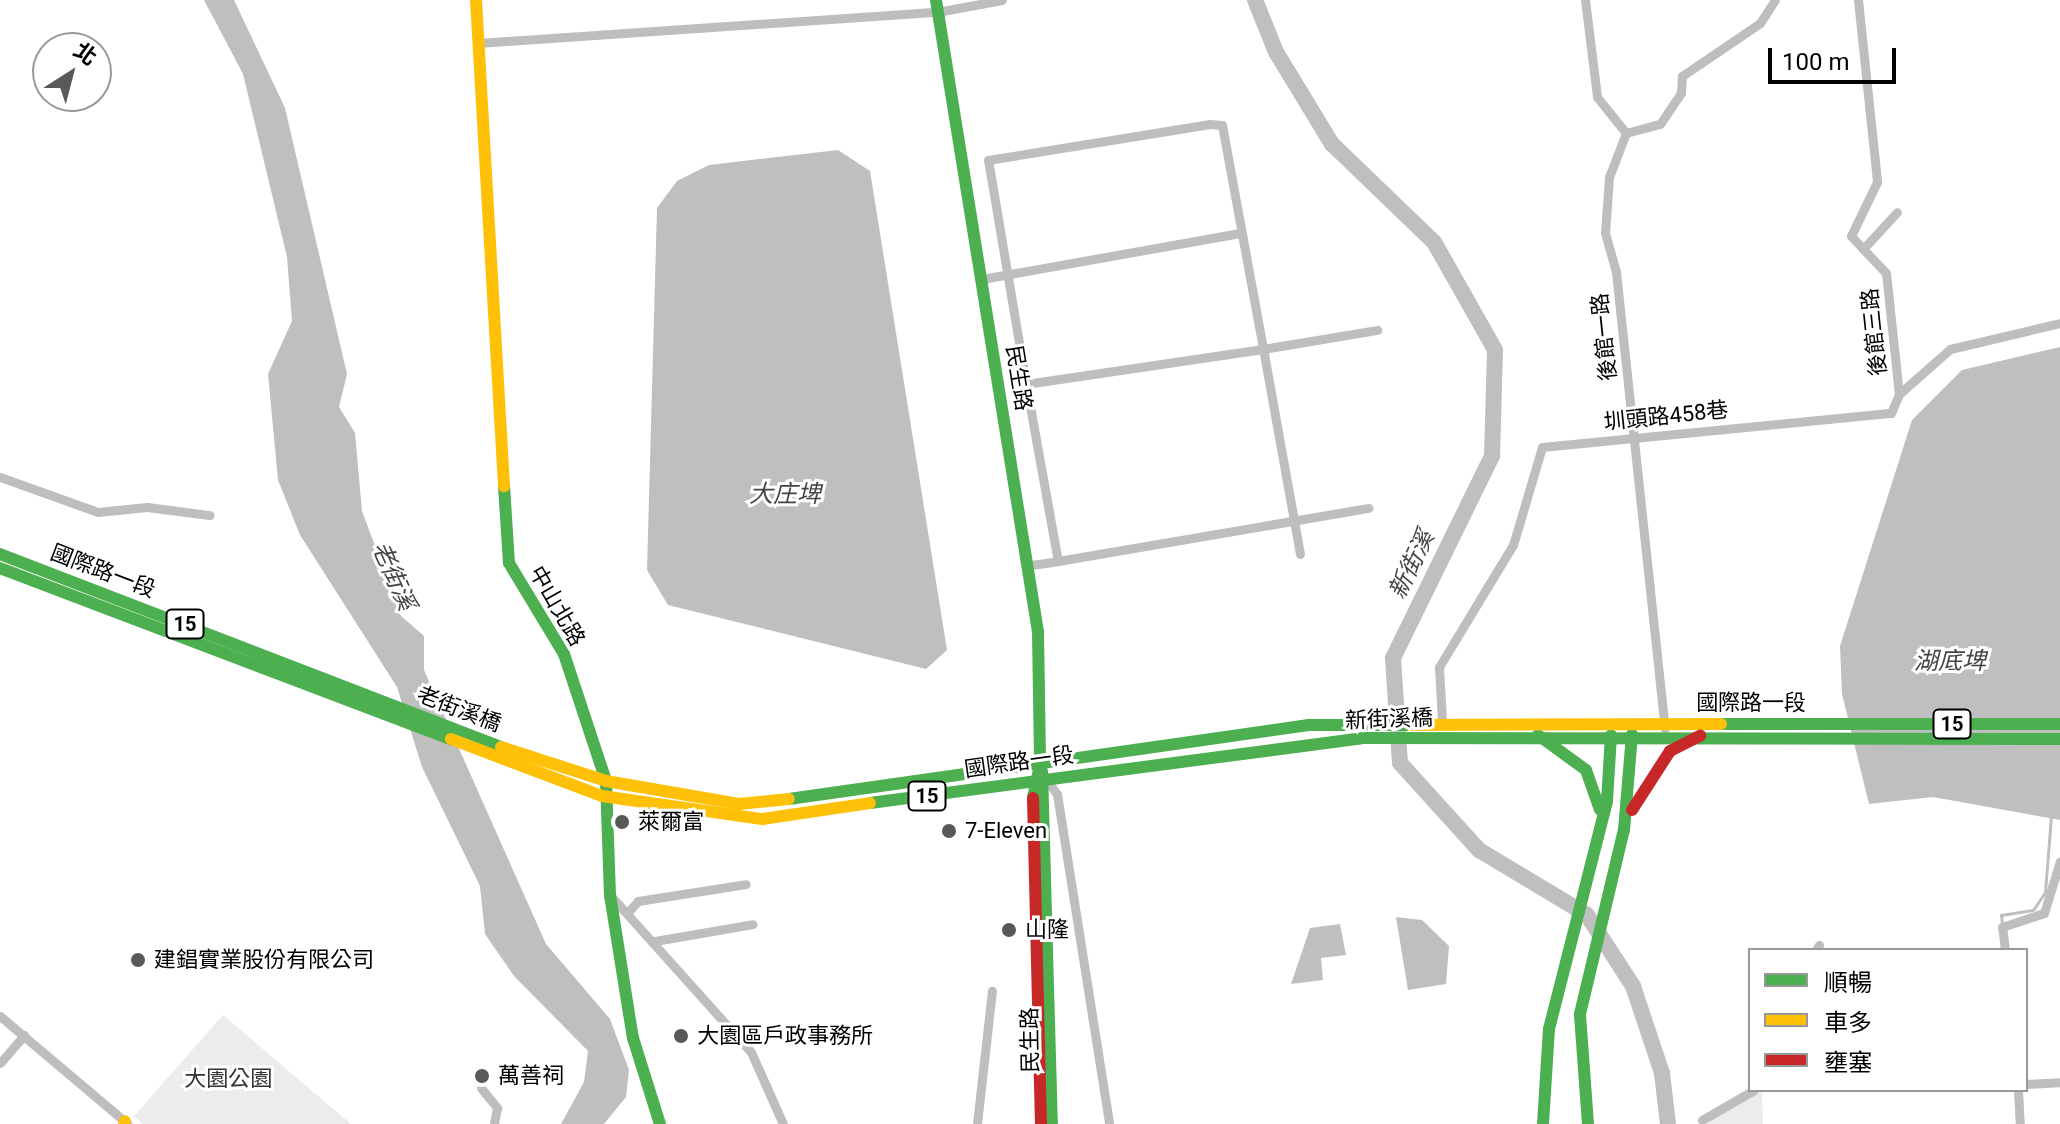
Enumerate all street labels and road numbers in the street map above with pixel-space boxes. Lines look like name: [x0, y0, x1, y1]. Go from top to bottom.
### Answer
street label: 後館三路: [1856, 287, 1892, 377]
street label: 後館一路: [1586, 292, 1622, 382]
street label: 民生路: [1001, 343, 1037, 413]
street label: 圳頭路458巷: [1602, 396, 1730, 436]
street label: 國際路一段: [47, 539, 159, 603]
street label: 中山北路: [524, 561, 590, 651]
road number: 15: [165, 608, 205, 640]
street label: 老街溪橋: [413, 681, 505, 737]
street label: 國際路一段: [1696, 690, 1806, 716]
street label: 新街溪橋: [1345, 704, 1433, 734]
road number: 15: [1932, 708, 1972, 740]
street label: 國際路一段: [963, 741, 1075, 783]
road number: 15: [907, 780, 947, 812]
street label: 民生路: [1016, 1007, 1044, 1073]

